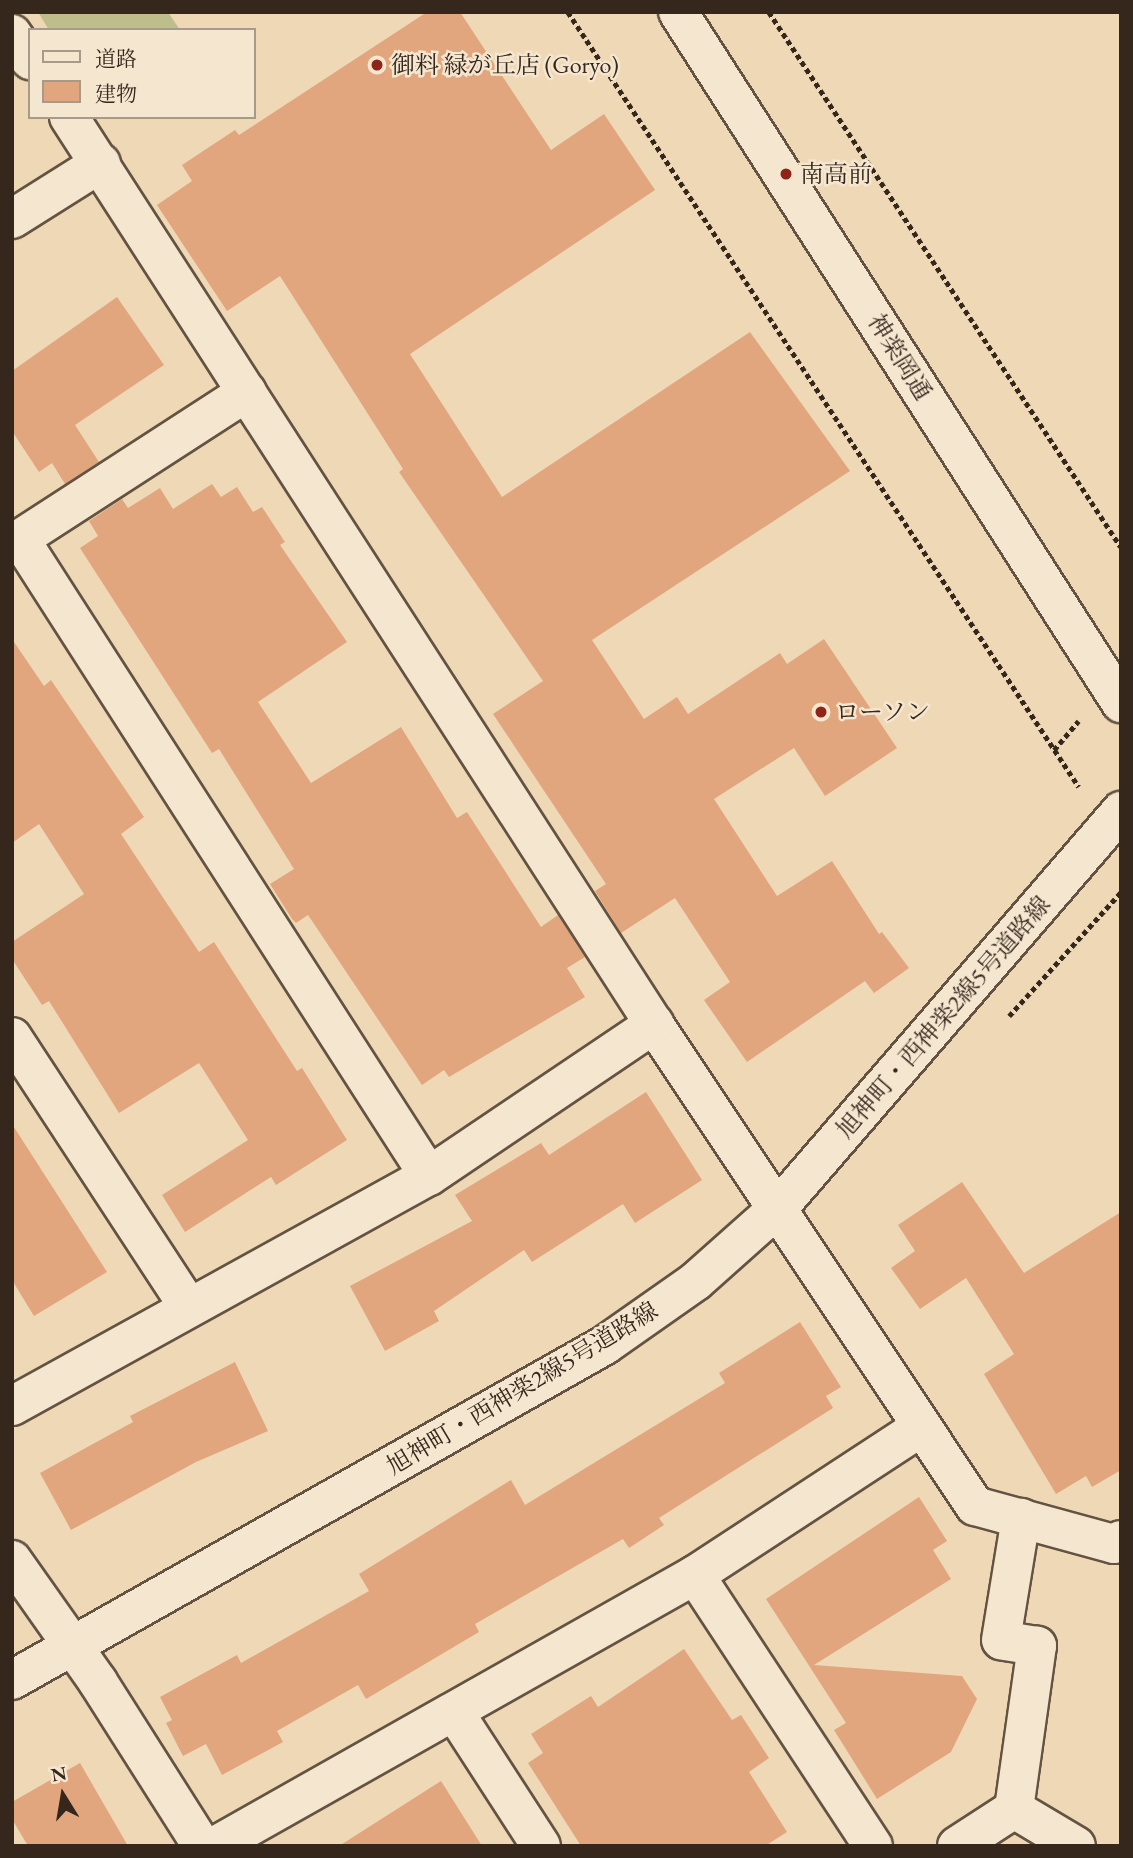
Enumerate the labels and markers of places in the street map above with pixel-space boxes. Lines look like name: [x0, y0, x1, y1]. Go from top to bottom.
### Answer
place label: 御料 緑が丘店 (Goryo): [391, 51, 619, 79]
marker: 御料 緑が丘店 (Goryo): [369, 57, 385, 73]
place label: 南高前: [800, 160, 872, 188]
marker: 南高前: [778, 166, 794, 182]
place label: ローソン: [835, 698, 931, 726]
marker: ローソン: [813, 704, 829, 720]

